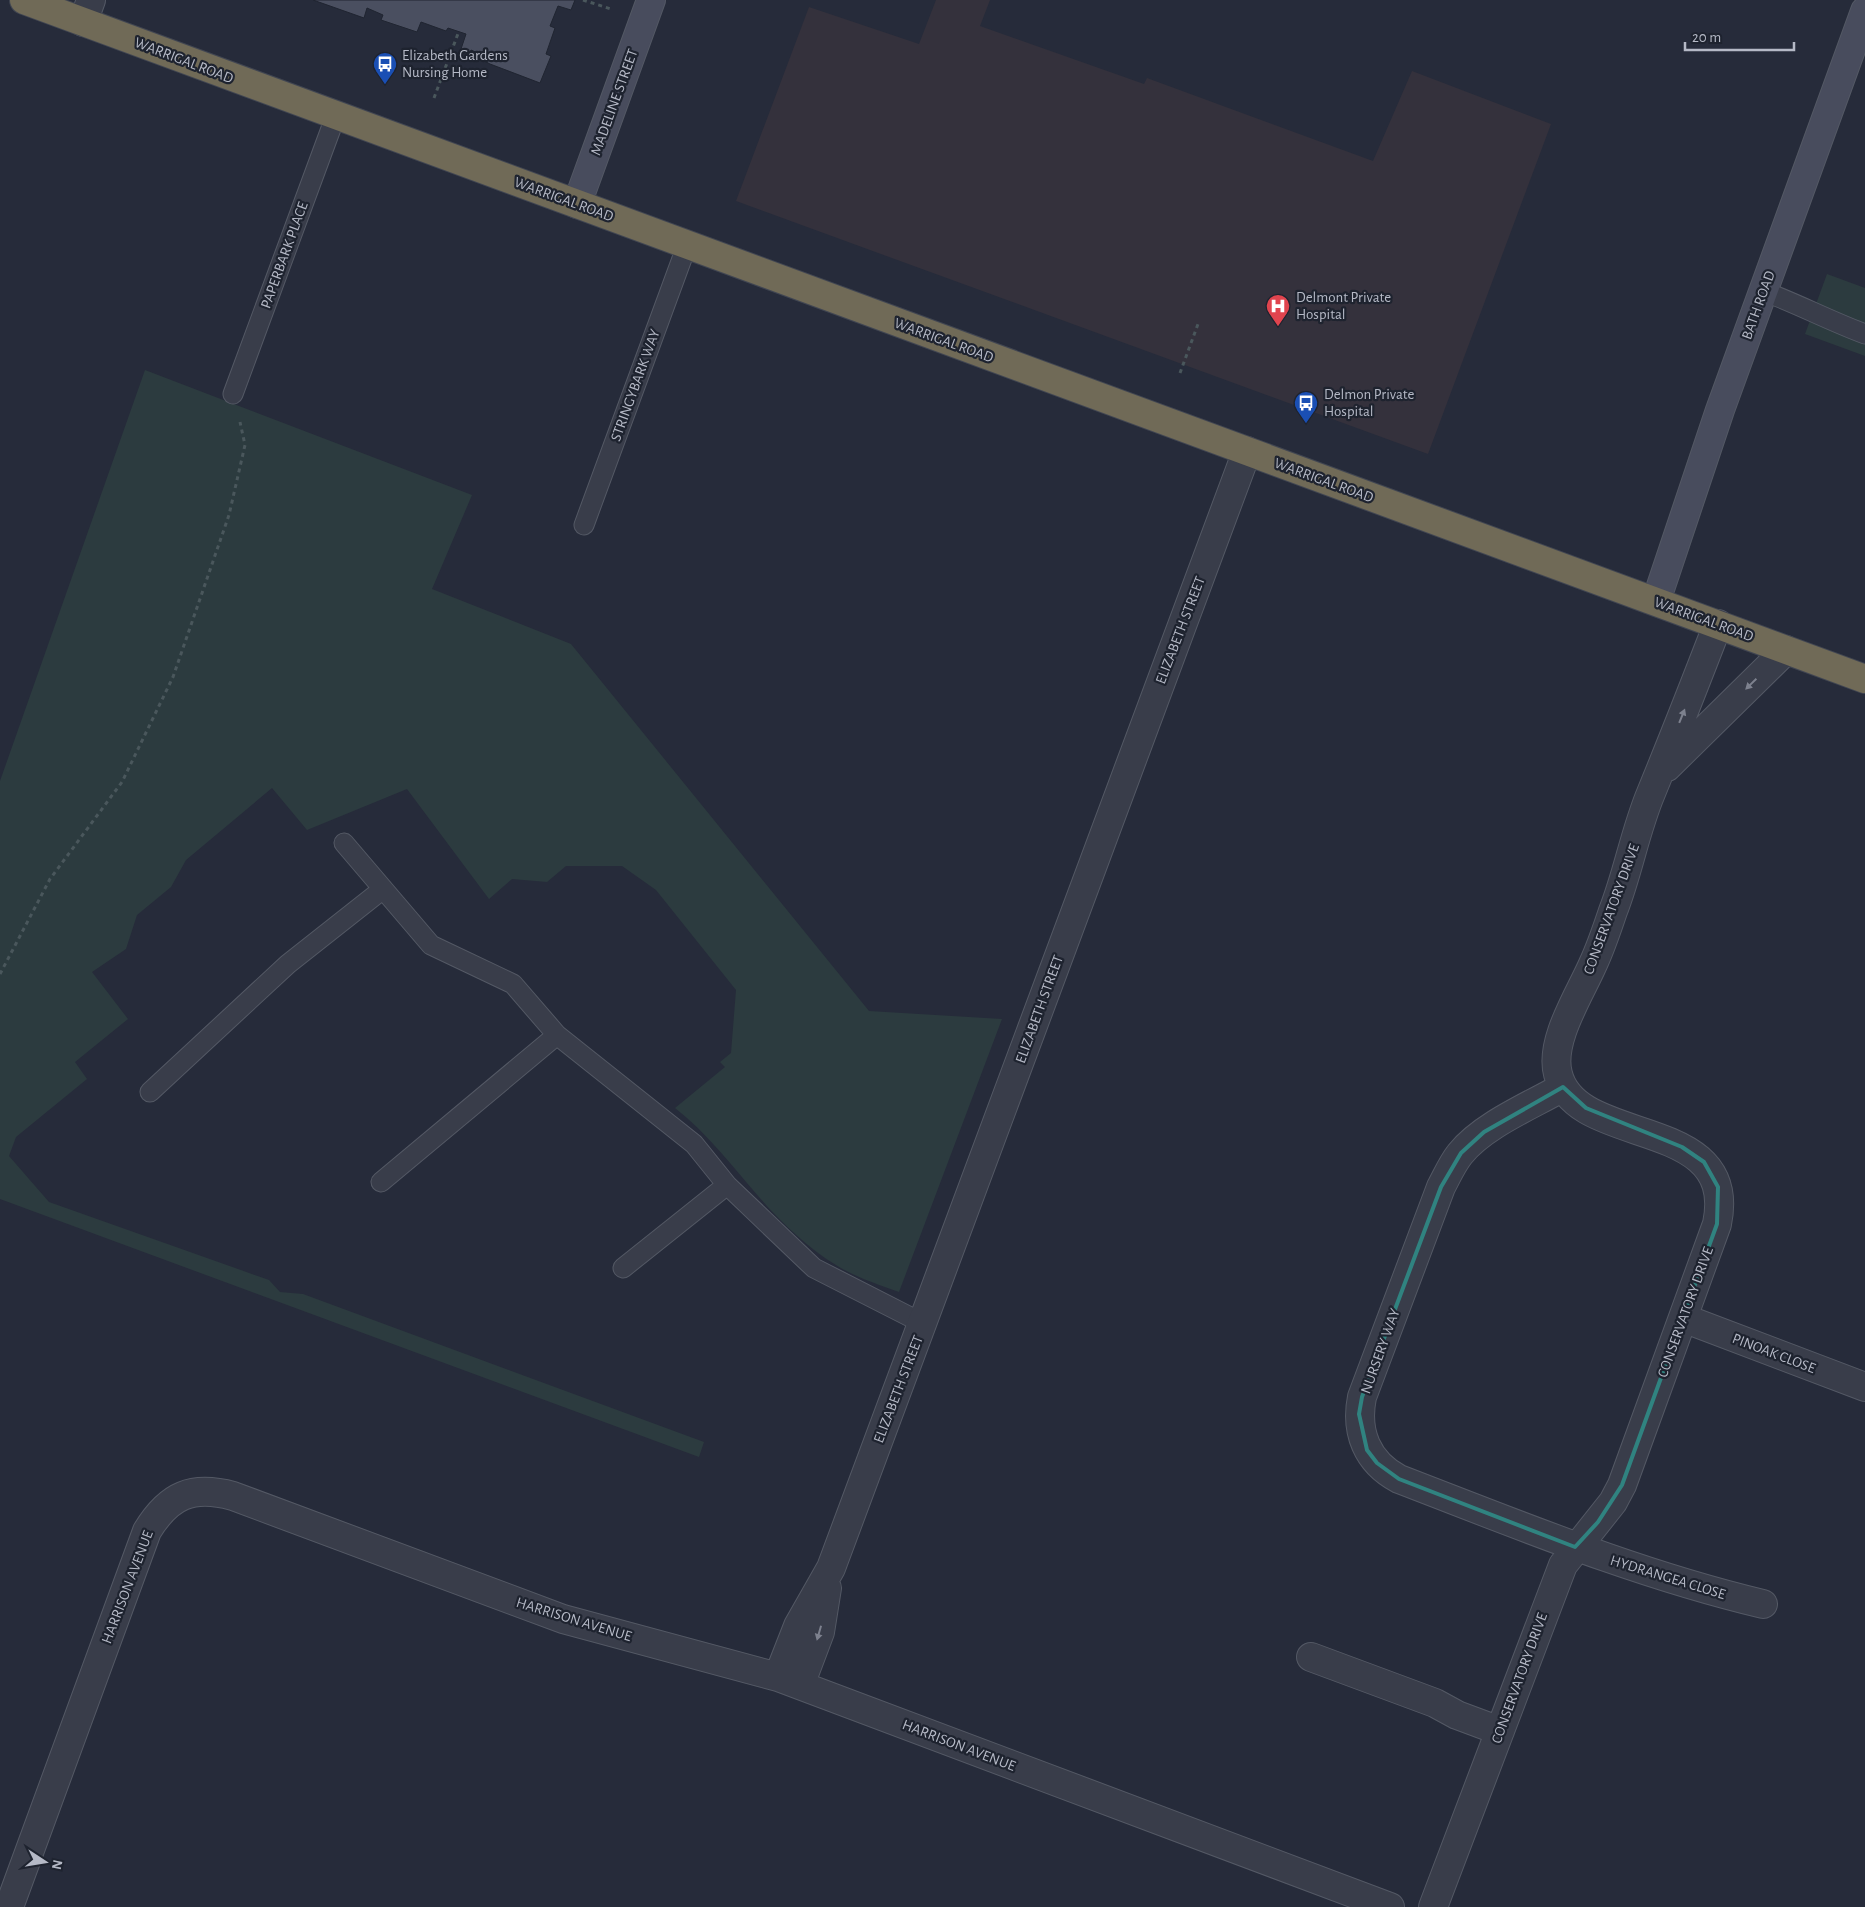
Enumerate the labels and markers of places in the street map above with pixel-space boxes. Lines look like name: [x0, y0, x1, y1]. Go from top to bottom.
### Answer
place label: Elizabeth Gardens Nursing Home: [402, 48, 508, 80]
bus stop icon: Elizabeth Gardens Nursing Home: [372, 51, 398, 85]
place label: Delmont Private Hospital: [1296, 290, 1391, 322]
hospital icon: Delmont Private Hospital: [1265, 293, 1291, 327]
place label: Delmon Private Hospital: [1324, 387, 1414, 419]
bus stop icon: Delmon Private Hospital: [1293, 390, 1319, 424]

